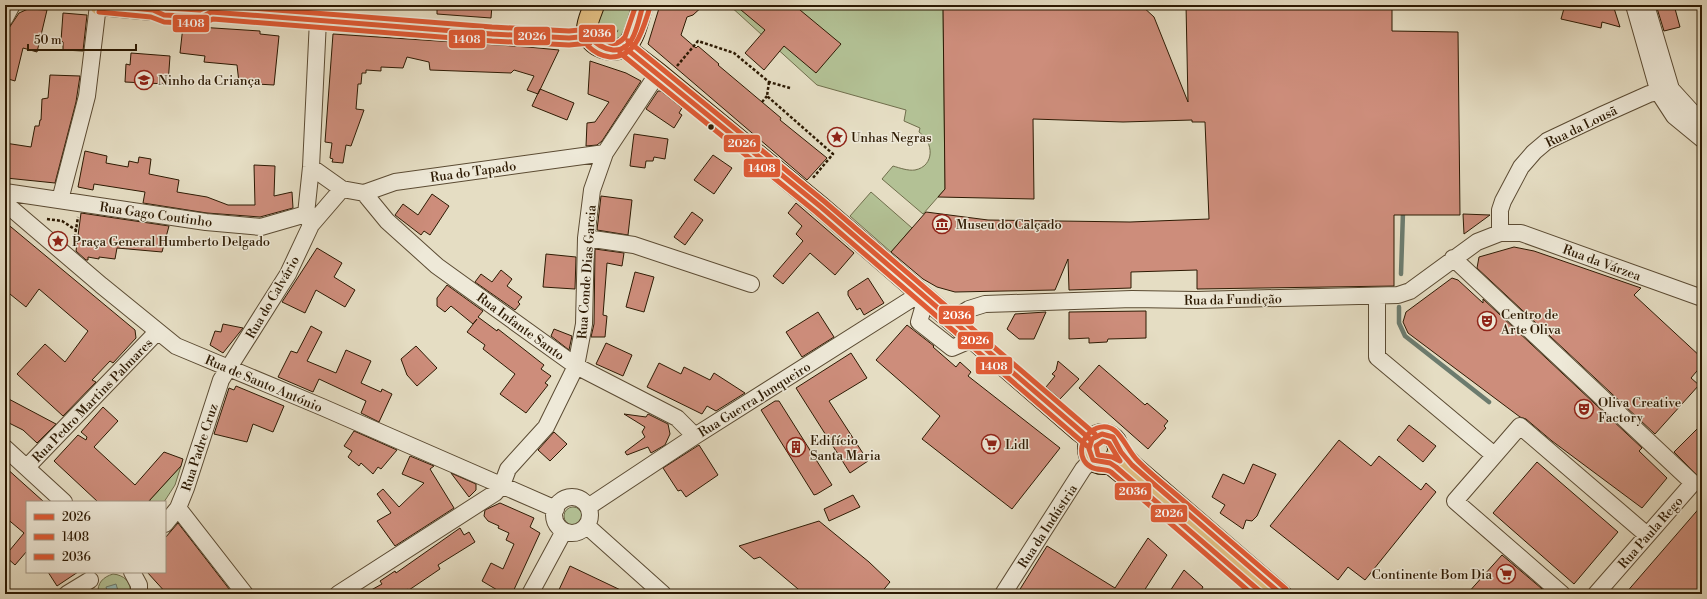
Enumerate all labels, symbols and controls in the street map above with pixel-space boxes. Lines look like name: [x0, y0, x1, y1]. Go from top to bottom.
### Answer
line badge: 1408: [172, 14, 210, 33]
text: 1408: [177, 17, 205, 31]
line badge: 2036: [578, 24, 616, 43]
scale bar: [28, 26, 136, 52]
line badge: 2026: [513, 26, 551, 46]
text: 2036: [583, 27, 611, 41]
line badge: 1408: [448, 29, 486, 49]
text: 2026: [518, 30, 546, 44]
text: 50 m: [34, 33, 62, 48]
text: 1408: [453, 33, 481, 47]
school or university icon: Ninho da Criança: [133, 69, 155, 91]
place label: Ninho da Criança: [158, 73, 261, 89]
street label: Rua da Lousã: [1543, 102, 1620, 151]
unlabelled marker: [706, 122, 716, 132]
place icon: Unhas Negras: [826, 126, 848, 148]
place label: Unhas Negras: [851, 130, 932, 146]
line badge: 2026: [723, 134, 761, 153]
text: 2026: [728, 137, 756, 151]
street label: Rua do Tapado: [429, 158, 517, 186]
line badge: 1408: [743, 158, 781, 178]
text: 1408: [748, 162, 776, 176]
street label: Rua Gago Coutinho: [98, 199, 213, 231]
street label: Rua Conde Dias Garcia: [574, 204, 600, 340]
museum icon: Museu do Calçado: [931, 213, 953, 235]
place label: Museu do Calçado: [956, 217, 1062, 233]
place icon: Praça General Humberto Delgado: [47, 230, 69, 252]
place label: Praça General Humberto Delgado: [72, 234, 270, 250]
street label: Rua da Várzea: [1560, 241, 1643, 285]
street label: Rua do Calvário: [243, 253, 303, 342]
street label: Rua Infante Santo: [473, 290, 567, 364]
street label: Rua da Fundição: [1184, 291, 1282, 309]
line badge: 2036: [938, 305, 975, 325]
place label: Centro de Arte Oliva: [1500, 307, 1561, 338]
text: 2036: [943, 309, 971, 323]
theatre icon: Centro de Arte Oliva: [1476, 310, 1498, 332]
line badge: 2026: [957, 331, 994, 350]
text: 2026: [961, 334, 989, 348]
street label: Rua Pedro Martins Palmares: [29, 335, 157, 466]
street label: Rua de Santo António: [202, 352, 325, 416]
line badge: 1408: [975, 356, 1013, 375]
street label: Rua Guerra Junqueiro: [695, 359, 814, 441]
text: 1408: [980, 360, 1008, 374]
place label: Oliva Creative Factory: [1598, 395, 1682, 426]
theatre icon: Oliva Creative Factory: [1573, 398, 1595, 420]
street label: Rua Padre Cruz: [178, 401, 222, 493]
place label: Edifício Santa Maria: [810, 433, 881, 464]
supermarket icon: Lidl: [980, 433, 1002, 455]
building icon: Edifício Santa Maria: [785, 436, 807, 458]
place label: Lidl: [1005, 437, 1029, 453]
street label: Rua da Indústria: [1015, 481, 1081, 572]
line badge: 2036: [1114, 482, 1152, 501]
text: 2036: [1119, 485, 1147, 499]
street label: Rua Paula Rego: [1615, 493, 1686, 572]
legend: [26, 501, 166, 573]
line badge: 2026: [1150, 504, 1188, 523]
text: 2026: [1155, 507, 1183, 521]
text: 2026: [62, 510, 91, 525]
text: 1408: [62, 530, 89, 545]
text: 2036: [62, 550, 91, 565]
supermarket icon: Continente Bom Dia: [1495, 563, 1517, 585]
place label: Continente Bom Dia: [1372, 567, 1492, 583]

